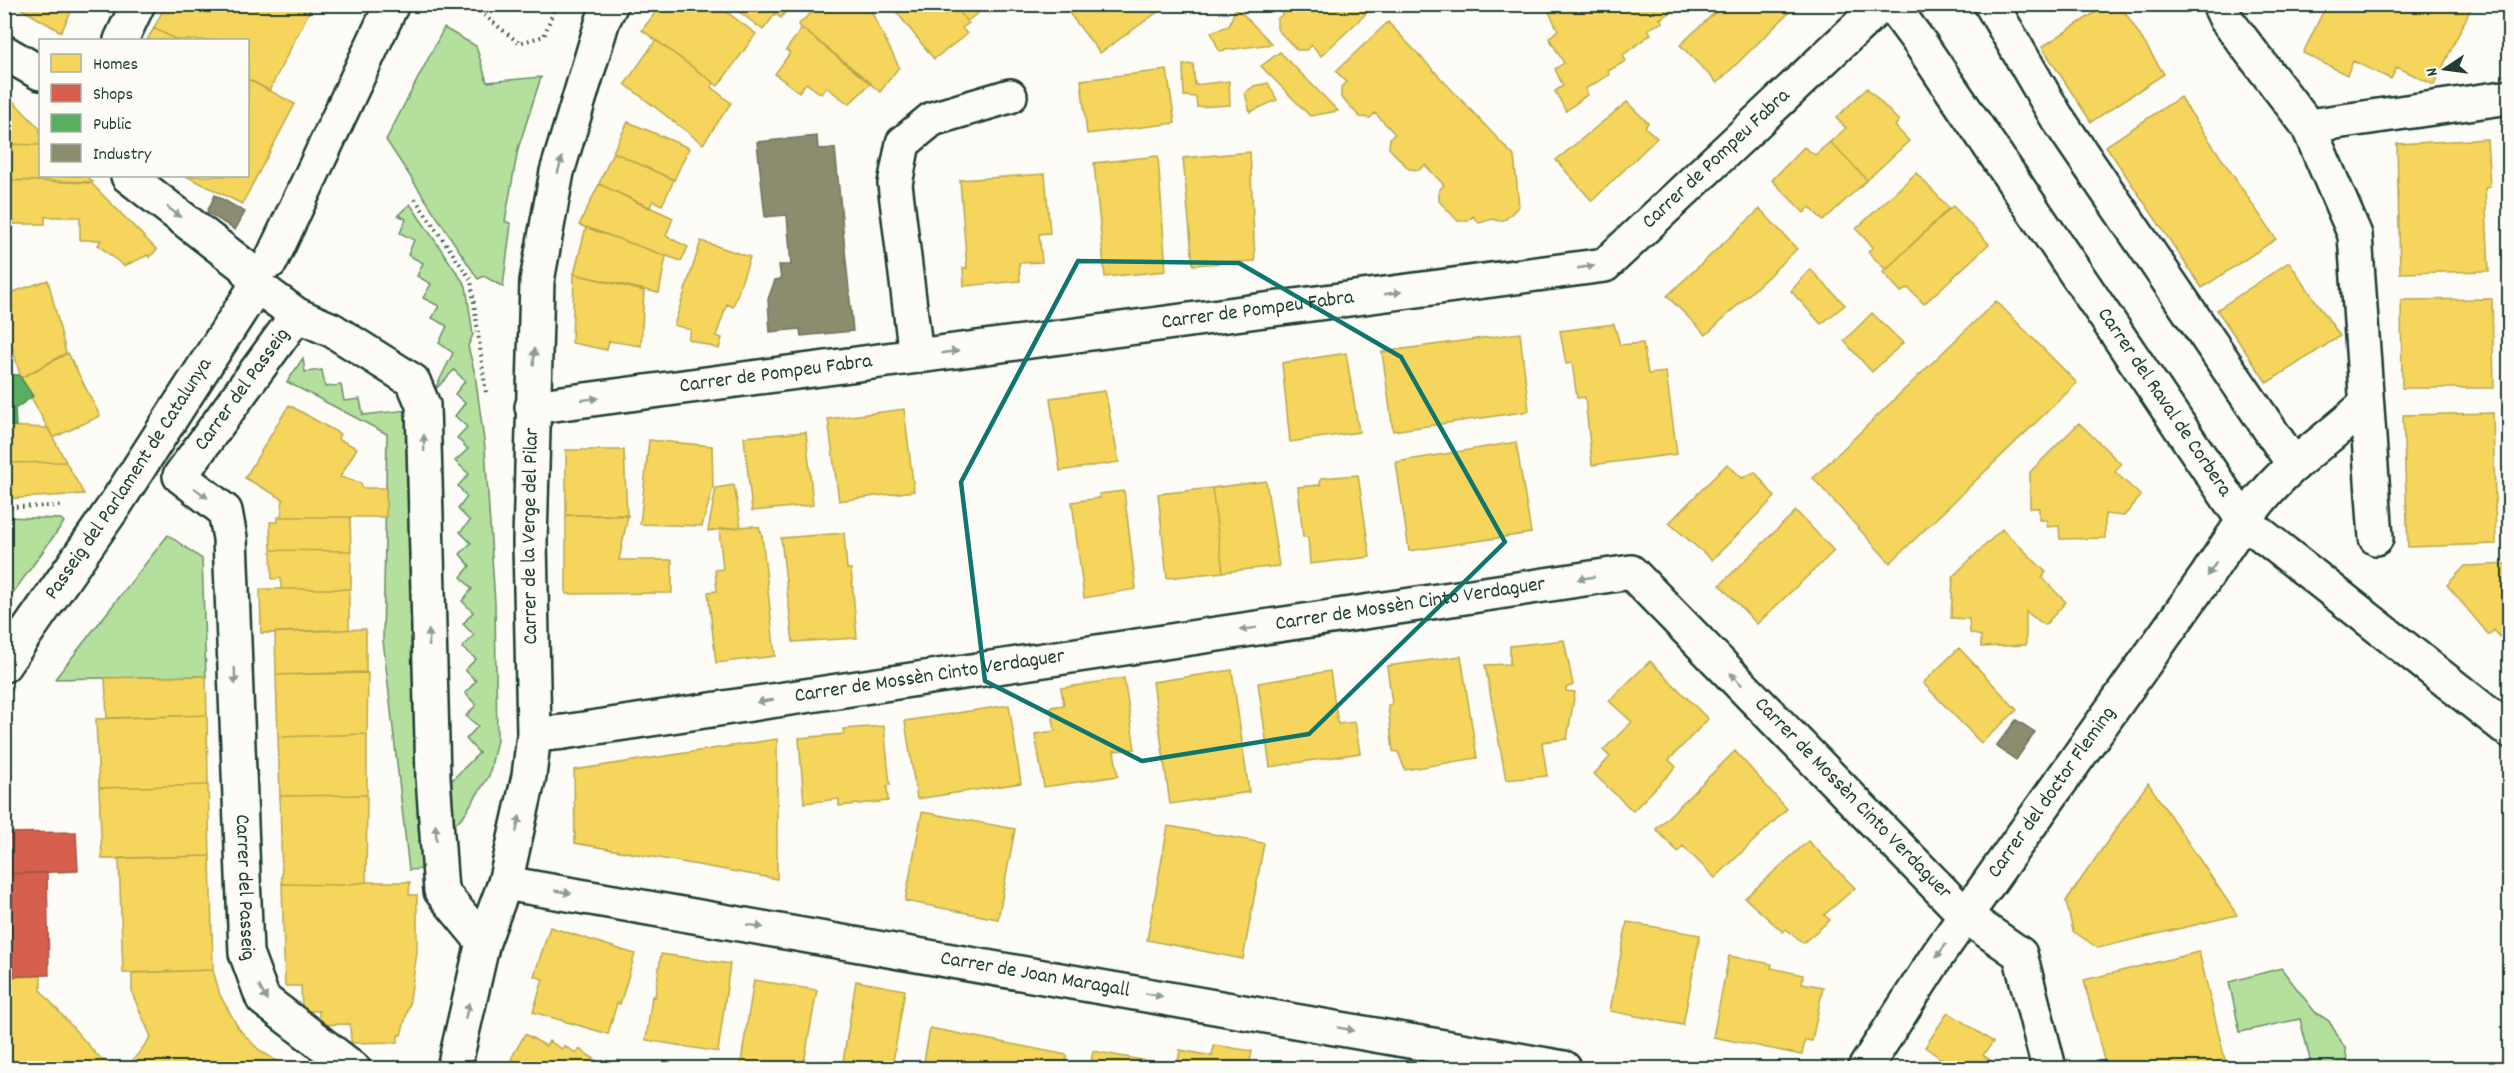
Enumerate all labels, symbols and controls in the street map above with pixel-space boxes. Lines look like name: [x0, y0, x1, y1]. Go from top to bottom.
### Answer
legend: [39, 39, 249, 177]
north arrow: [2415, 39, 2475, 99]
text: Homes: [93, 53, 138, 78]
text: N: [2421, 65, 2445, 78]
street label: Carrer de Pompeu Fabra: [1636, 82, 1798, 237]
text: Shops: [93, 83, 133, 108]
text: Public: [93, 113, 132, 138]
text: Industry: [93, 143, 152, 168]
one-way arrow: [556, 156, 565, 174]
one-way arrow: [167, 205, 182, 217]
one-way arrow: [1577, 263, 1596, 272]
street label: Carrer de Pompeu Fabra: [1160, 283, 1357, 339]
one-way arrow: [1384, 288, 1403, 297]
street label: Carrer del Raval de Corbera: [2089, 302, 2239, 504]
street label: Carrer del Passeig: [188, 322, 298, 458]
street label: Carrer de Pompeu Fabra: [678, 347, 875, 402]
one-way arrow: [940, 347, 959, 356]
one-way arrow: [529, 348, 538, 367]
street label: Passeig del Parlament de Catalunya: [38, 352, 221, 607]
one-way arrow: [580, 394, 599, 404]
street label: Carrer de la Verge del Pilar: [515, 427, 548, 645]
one-way arrow: [420, 433, 429, 452]
one-way arrow: [194, 487, 209, 499]
one-way arrow: [2206, 561, 2217, 577]
street label: Carrer de Mossèn Cinto Verdaguer: [1273, 570, 1548, 640]
one-way arrow: [1577, 574, 1596, 583]
one-way arrow: [1239, 625, 1258, 634]
one-way arrow: [425, 628, 434, 647]
street label: Carrer de Mossèn Cinto Verdaguer: [793, 642, 1067, 712]
one-way arrow: [231, 667, 240, 686]
one-way arrow: [1729, 673, 1743, 687]
street label: Carrer de Mossèn Cinto Verdaguer: [1746, 691, 1958, 907]
one-way arrow: [755, 697, 774, 706]
street label: Carrer del doctor Fleming: [1981, 701, 2124, 885]
street label: Carrer del Passeig: [226, 814, 263, 965]
one-way arrow: [514, 814, 523, 833]
one-way arrow: [431, 823, 441, 842]
one-way arrow: [554, 888, 573, 897]
one-way arrow: [746, 922, 765, 931]
one-way arrow: [1935, 942, 1947, 958]
street label: Carrer de Joan Maragall: [938, 944, 1132, 1007]
one-way arrow: [258, 985, 268, 1002]
one-way arrow: [1145, 991, 1164, 1000]
one-way arrow: [463, 1002, 472, 1021]
one-way arrow: [1337, 1025, 1356, 1034]

